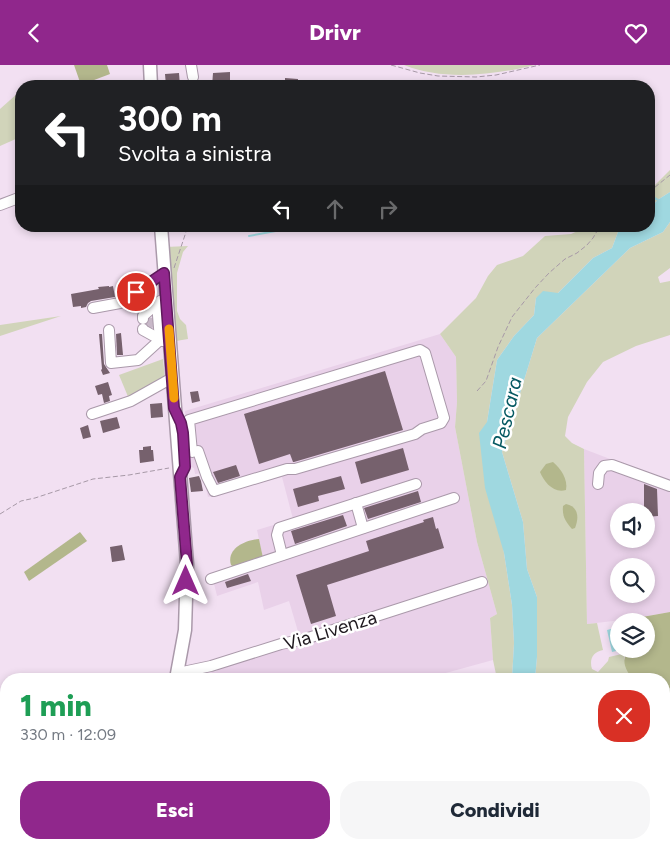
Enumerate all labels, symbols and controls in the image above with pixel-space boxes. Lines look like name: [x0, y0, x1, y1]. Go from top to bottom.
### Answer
icon: back: [20, 19, 48, 47]
text: Drivr: [309, 19, 361, 46]
icon: heart: [622, 19, 650, 47]
text: 300 m: [118, 98, 222, 140]
icon: left: [35, 100, 100, 165]
text: Svolta a sinistra: [118, 140, 272, 167]
icon: left: [268, 195, 296, 223]
icon: ahead: [321, 195, 349, 223]
icon: right: [374, 195, 402, 223]
pin: [115, 271, 157, 313]
icon: arrive: [122, 278, 150, 306]
water label: Pescara: [487, 375, 527, 451]
map controls: [610, 503, 655, 658]
button: sound: [610, 503, 655, 548]
position arrow: [159, 554, 211, 606]
button: search: [610, 558, 655, 603]
street label: Via Livenza: [281, 605, 379, 655]
button: layers: [610, 613, 655, 658]
text: 1 min: [20, 687, 92, 724]
button: close: [598, 690, 650, 742]
text: 330 m · 12:09: [20, 725, 116, 744]
button: Esci: [20, 781, 330, 839]
button: Condividi: [340, 781, 650, 839]

